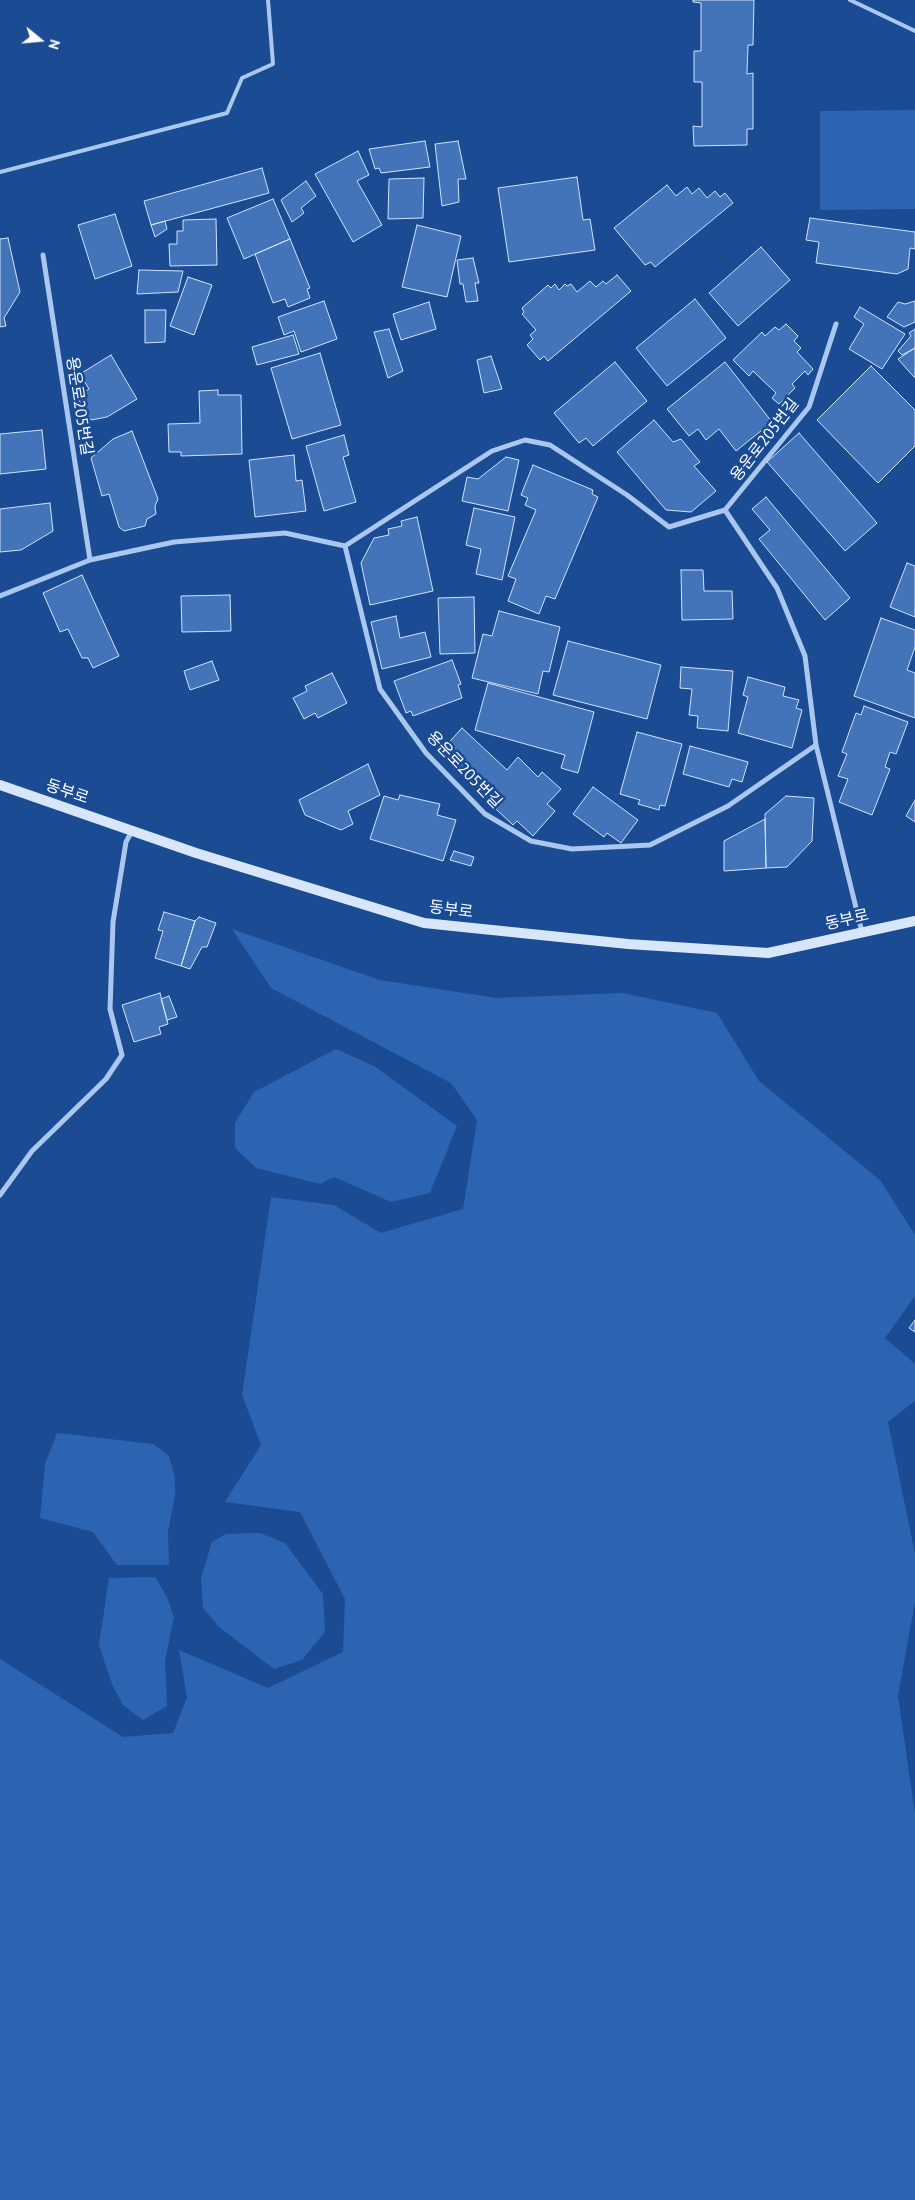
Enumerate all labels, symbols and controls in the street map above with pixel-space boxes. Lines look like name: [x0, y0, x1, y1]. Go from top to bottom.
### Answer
north arrow: [15, 15, 65, 65]
text: N: [44, 37, 64, 51]
street label: 용운로205번길: [62, 355, 96, 457]
street label: 용운로205번길: [727, 395, 803, 485]
street label: 용운로205번길: [422, 727, 506, 813]
street label: 동부로: [43, 776, 91, 808]
street label: 동부로: [428, 898, 474, 922]
street label: 동부로: [823, 906, 871, 934]

